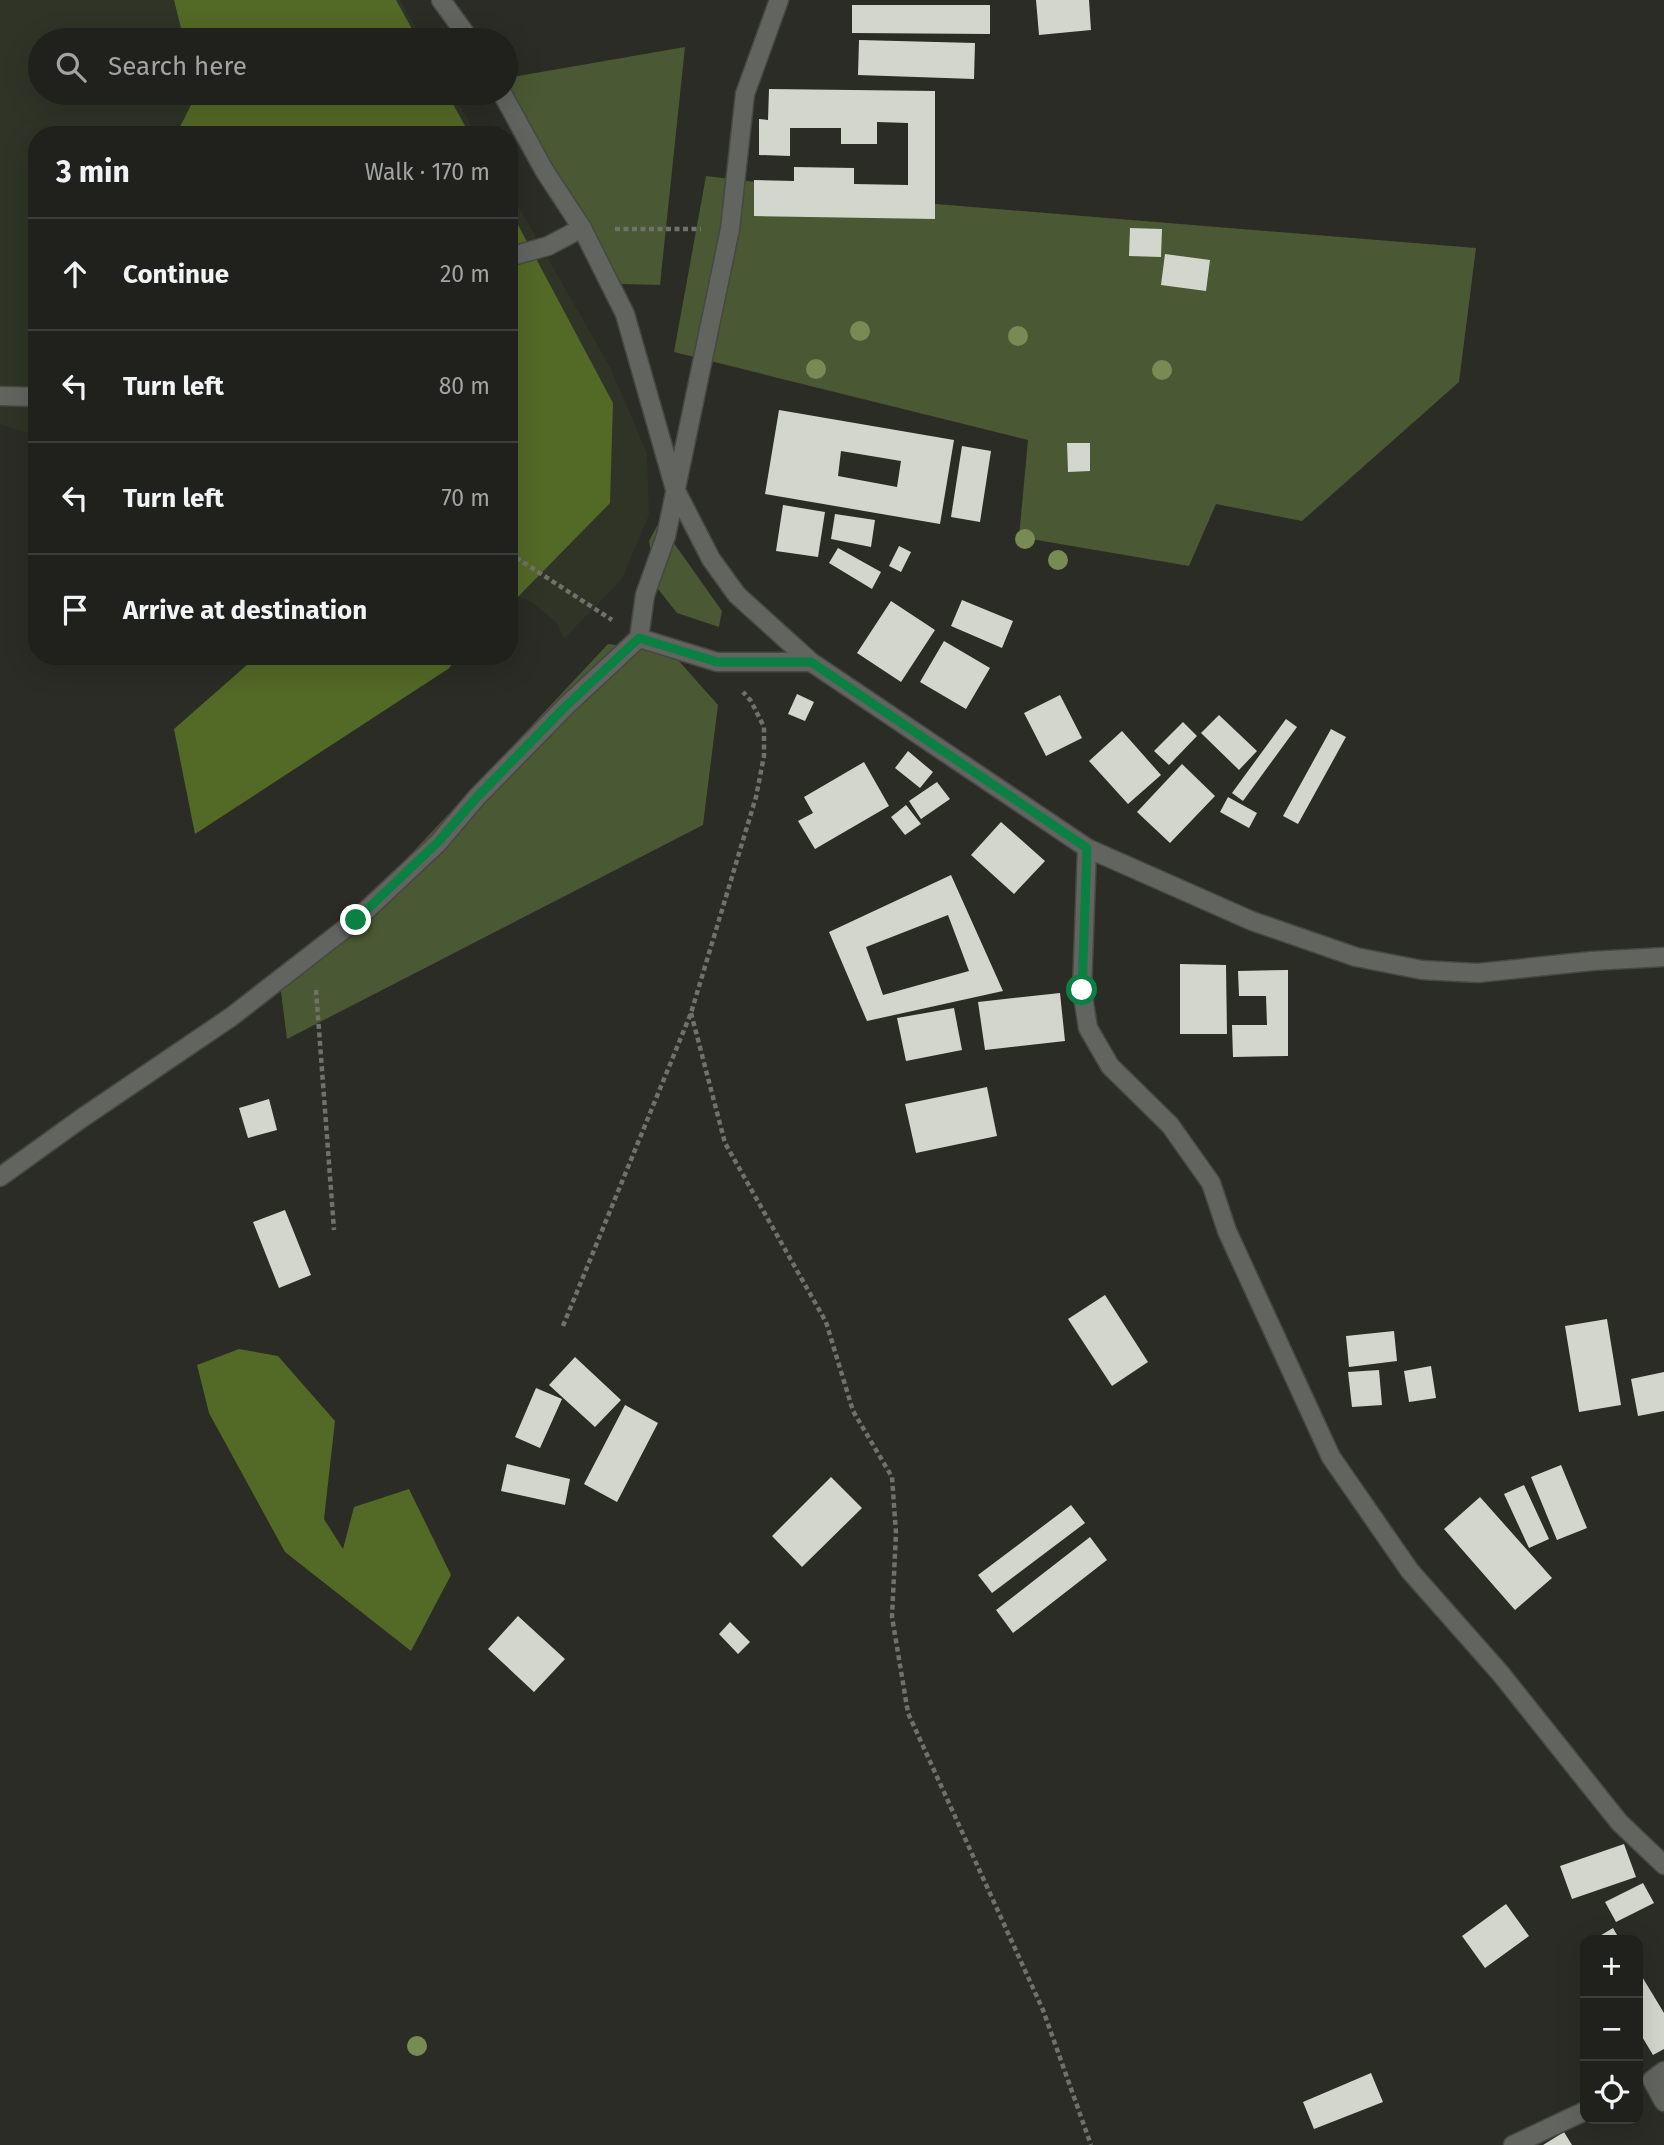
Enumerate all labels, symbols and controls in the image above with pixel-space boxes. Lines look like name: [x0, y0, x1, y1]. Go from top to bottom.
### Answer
search box: [28, 28, 518, 105]
icon: search: [52, 48, 90, 86]
text: Search here: [108, 51, 247, 82]
text: 3 min: [56, 154, 130, 190]
text: Walk · 170 m: [365, 158, 490, 186]
icon: ahead: [56, 255, 94, 293]
text: Continue: [123, 259, 229, 290]
text: 20 m: [440, 260, 490, 288]
icon: left: [56, 367, 94, 405]
text: Turn left: [123, 371, 224, 402]
text: 80 m: [439, 372, 490, 400]
icon: left: [56, 479, 94, 517]
text: Turn left: [123, 483, 224, 514]
text: 70 m: [441, 484, 490, 512]
icon: arrive: [56, 591, 94, 629]
text: Arrive at destination: [123, 595, 367, 626]
route end: [340, 904, 371, 935]
route start: [1066, 974, 1097, 1005]
map controls: [1580, 1935, 1643, 2124]
button: +: [1580, 1935, 1643, 1998]
button: −: [1580, 1998, 1643, 2061]
button: locate: [1580, 2061, 1643, 2124]

